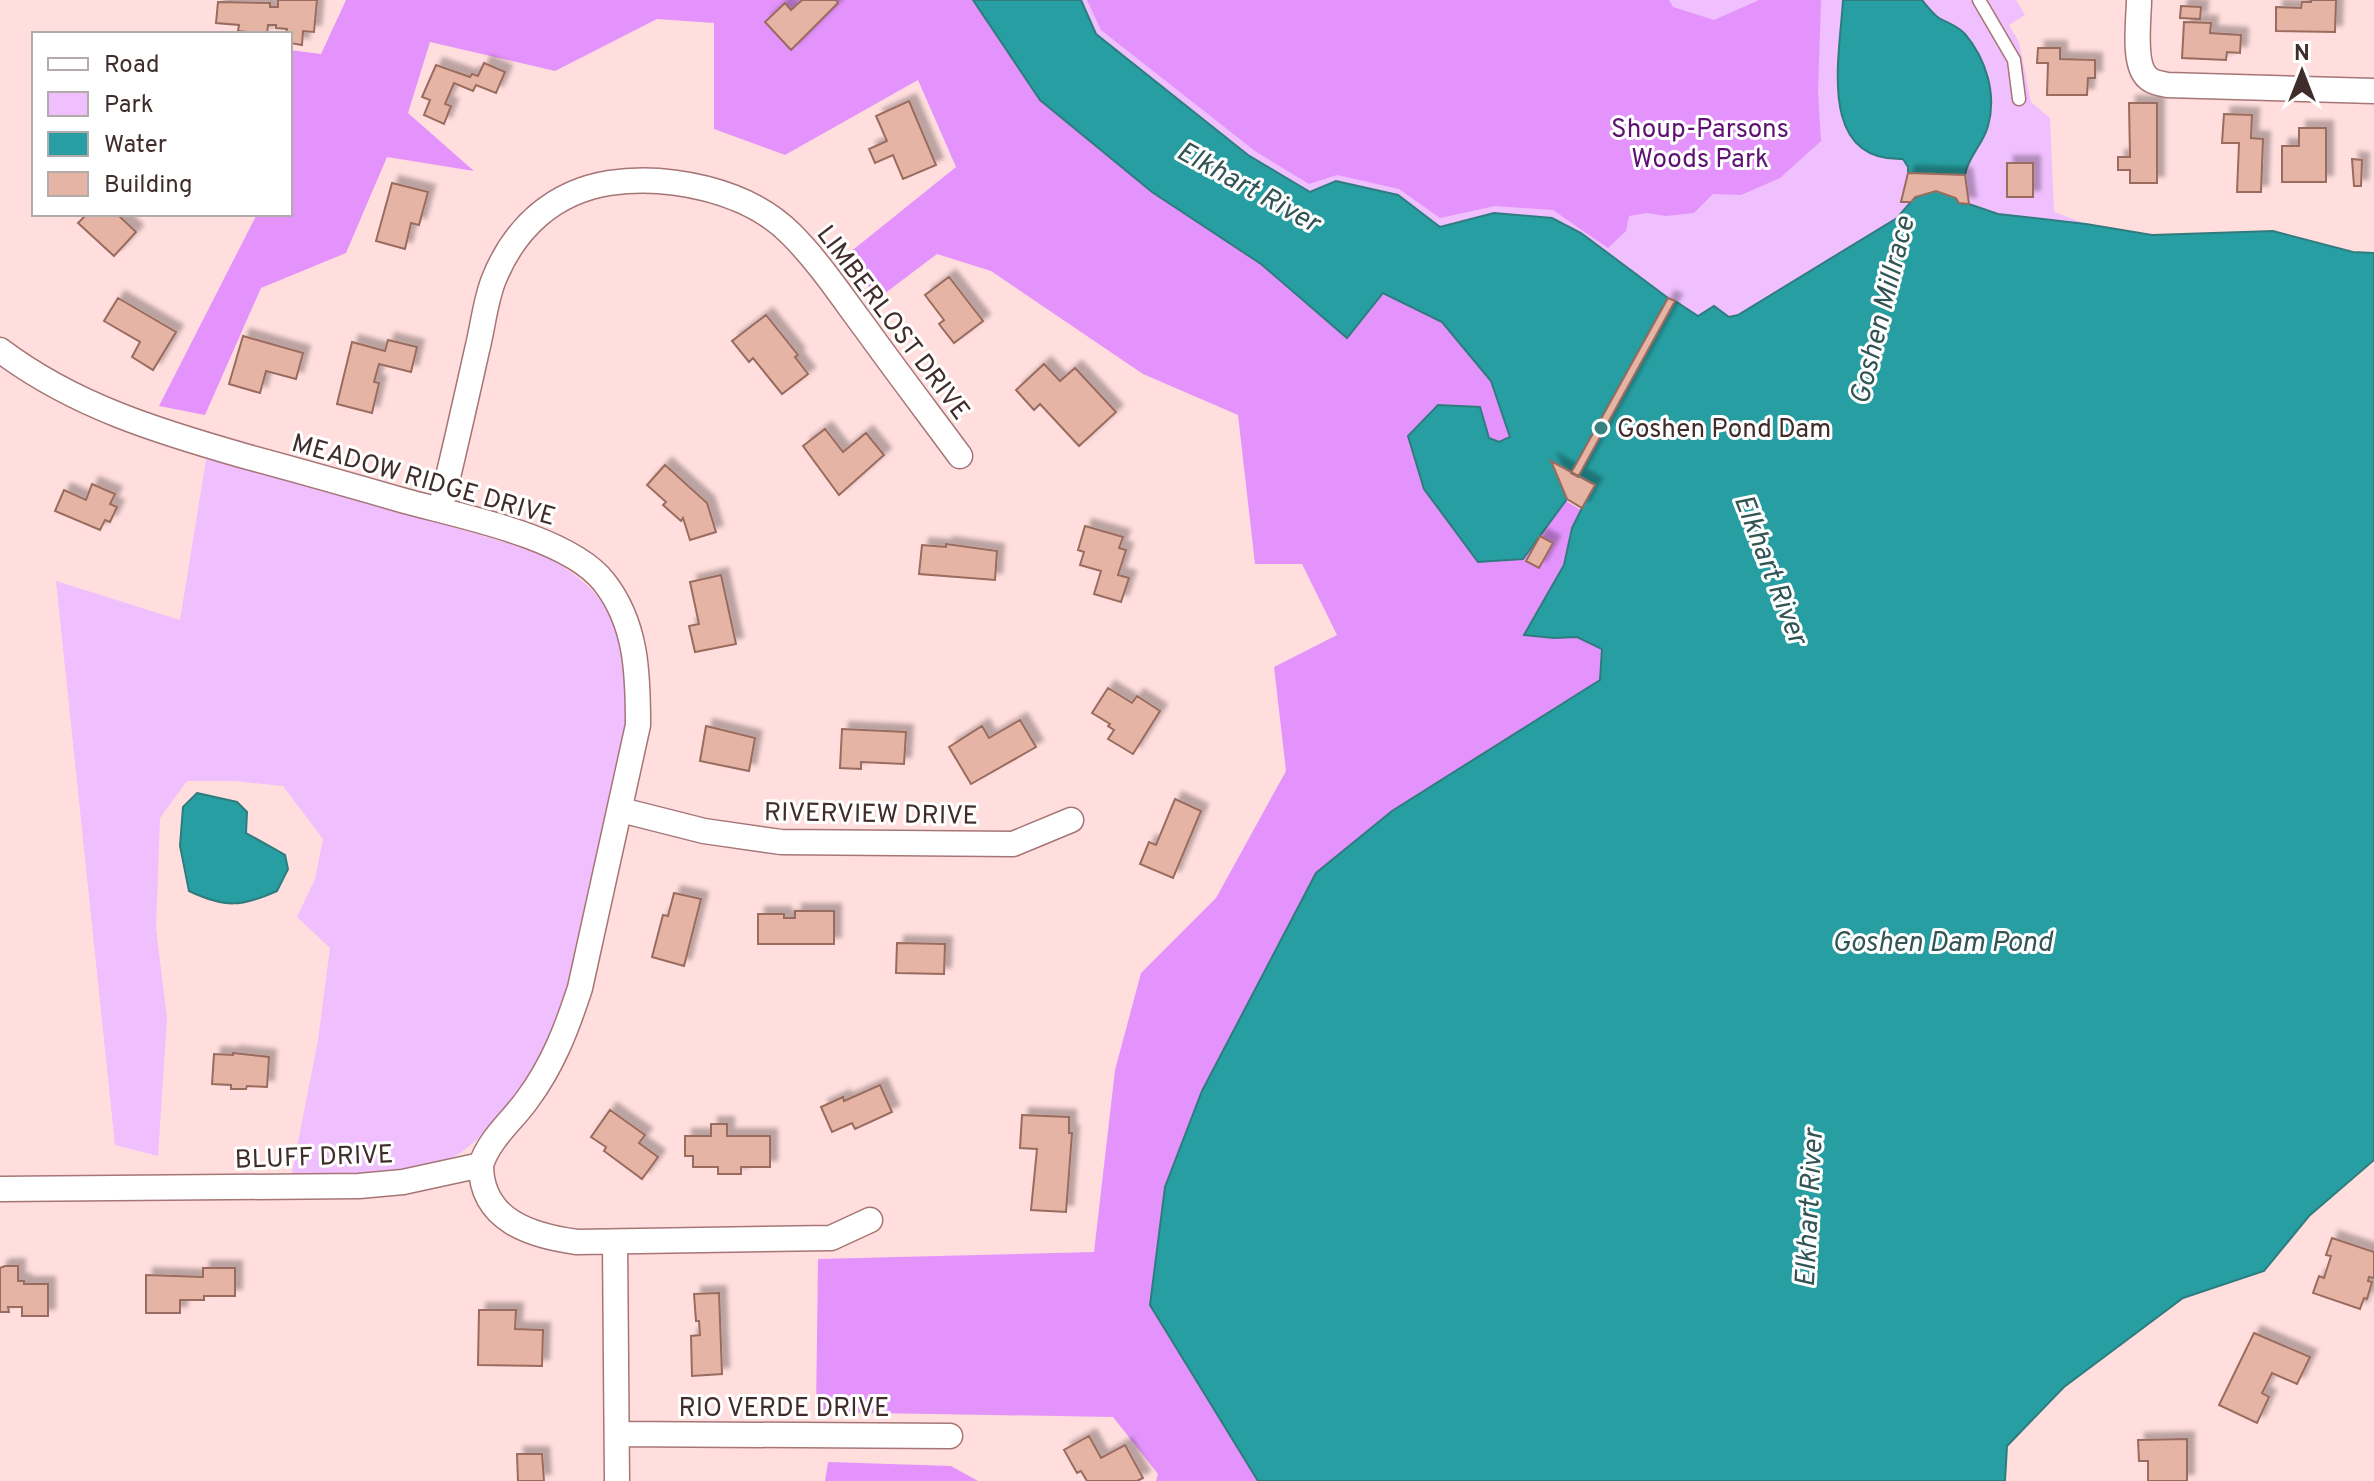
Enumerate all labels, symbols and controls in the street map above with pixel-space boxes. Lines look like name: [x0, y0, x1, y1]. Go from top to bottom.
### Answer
legend: [32, 32, 292, 216]
north arrow: [2262, 32, 2342, 112]
text: N: [2294, 41, 2310, 68]
text: Road: [104, 51, 160, 81]
text: Park: [104, 91, 154, 121]
park label: Shoup-Parsons Woods Park: [1611, 114, 1789, 177]
text: Water: [104, 131, 167, 161]
water label: Elkhart River: [1170, 135, 1327, 244]
text: Building: [104, 171, 193, 201]
water label: Goshen Millrace: [1843, 213, 1925, 408]
street label: LIMBERLOST DRIVE: [808, 220, 976, 427]
place label: Goshen Pond Dam: [1617, 414, 1831, 447]
marker: Goshen Pond Dam: [1592, 419, 1610, 437]
street label: MEADOW RIDGE DRIVE: [288, 428, 559, 535]
water label: Elkhart River: [1724, 490, 1815, 652]
street label: RIVERVIEW DRIVE: [764, 797, 978, 834]
water label: Goshen Dam Pond: [1832, 926, 2054, 962]
water label: Elkhart River: [1789, 1126, 1833, 1288]
street label: BLUFF DRIVE: [234, 1139, 394, 1178]
street label: RIO VERDE DRIVE: [678, 1393, 890, 1426]

